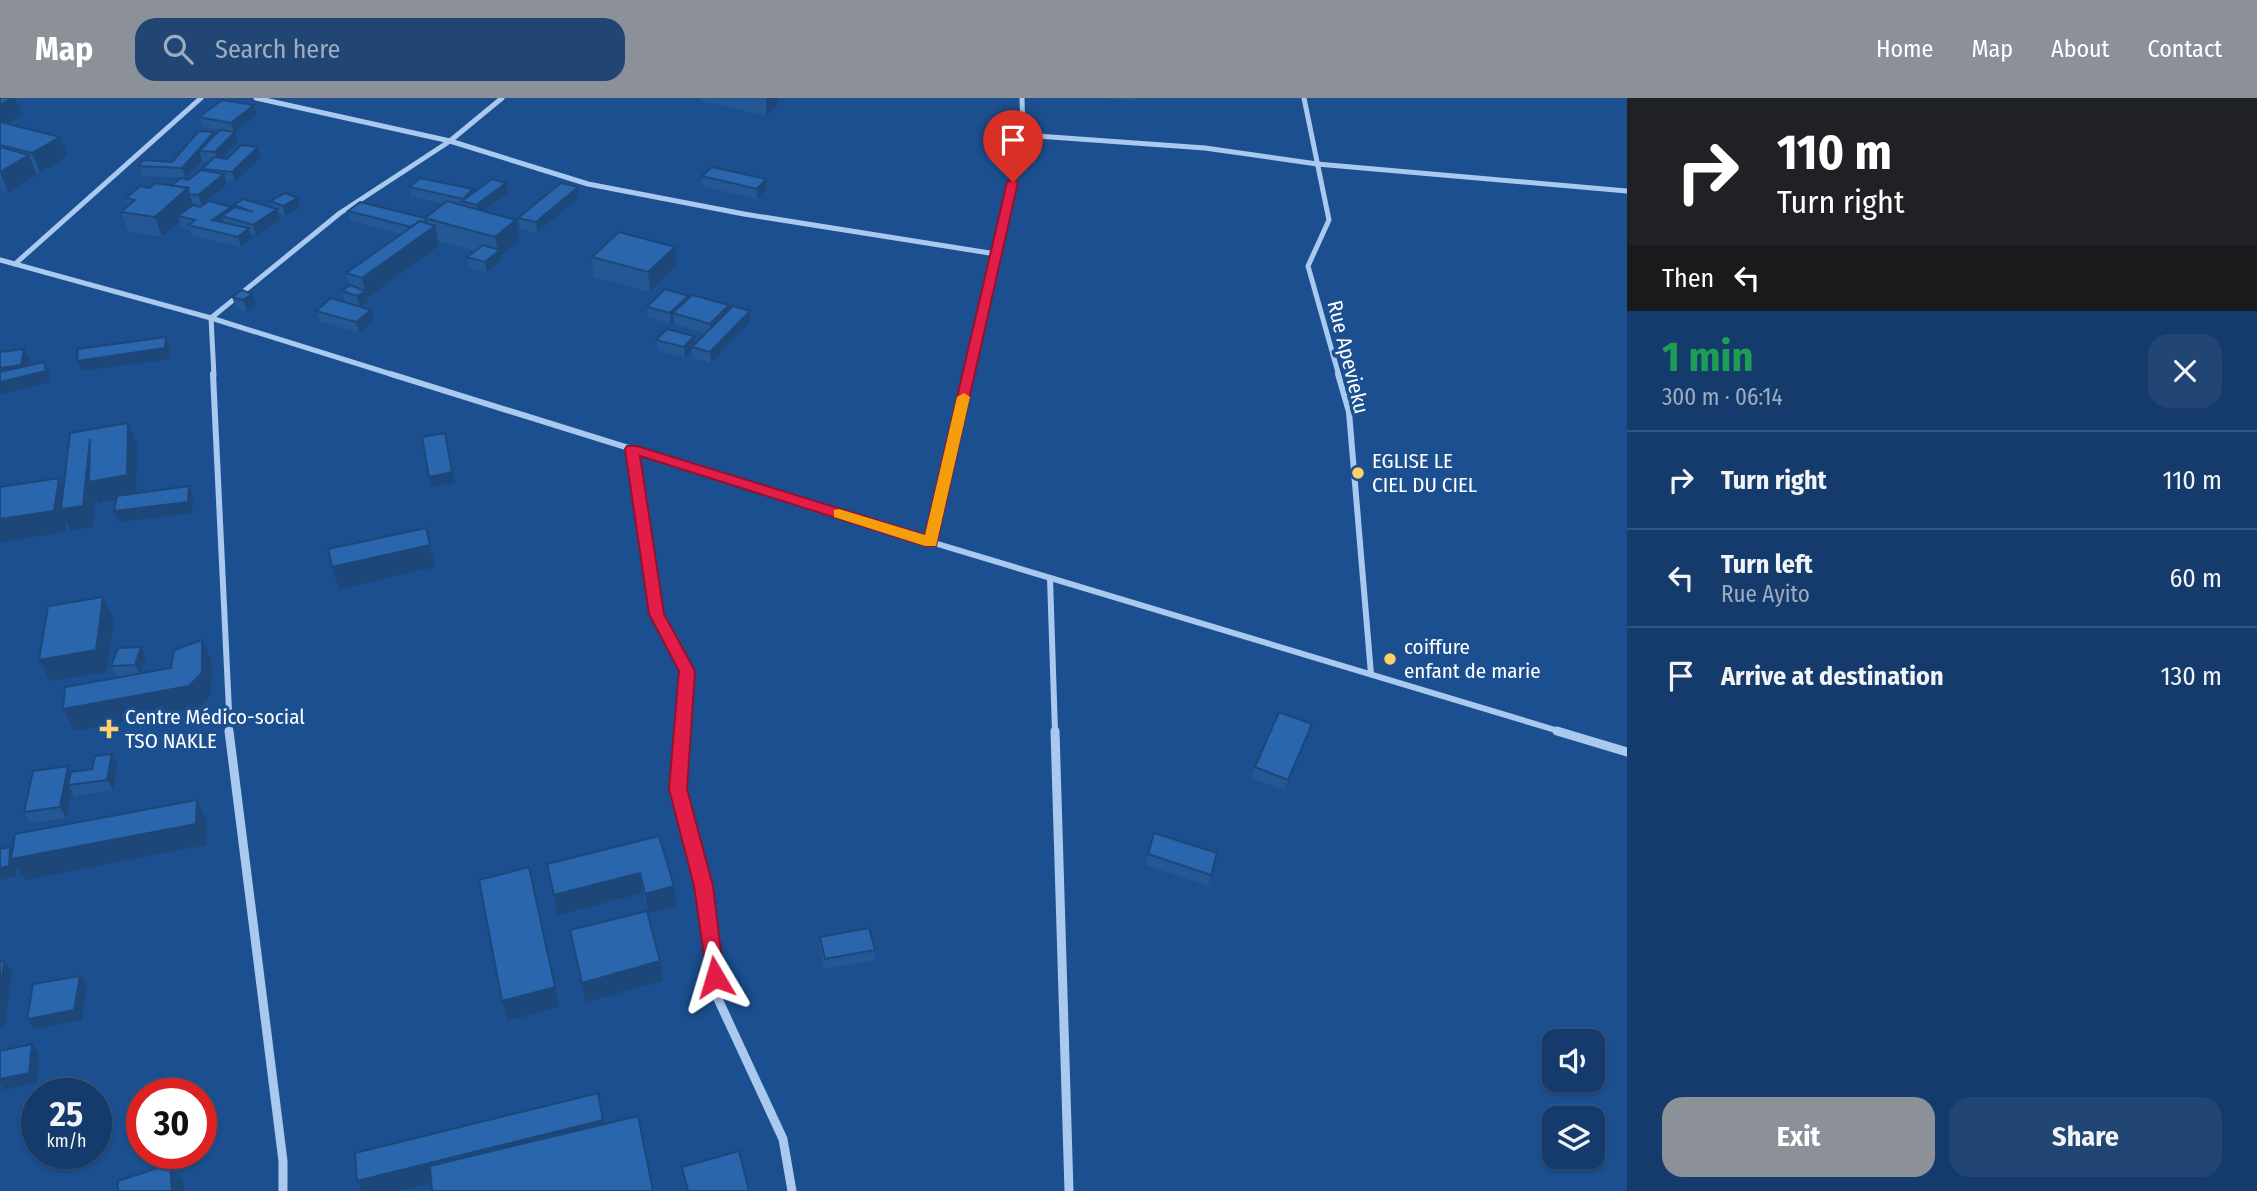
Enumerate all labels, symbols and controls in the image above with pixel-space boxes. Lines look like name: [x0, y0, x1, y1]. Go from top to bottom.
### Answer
search box: [135, 18, 625, 81]
text: Map: [35, 29, 93, 69]
icon: search: [159, 30, 197, 68]
text: Search here: [215, 34, 340, 65]
text: Home: [1876, 35, 1933, 63]
text: Map: [1971, 35, 2013, 63]
text: About: [2051, 35, 2109, 63]
text: Contact: [2147, 35, 2222, 63]
pin: [983, 110, 1043, 182]
icon: arrive: [994, 121, 1032, 159]
text: 110 m: [1777, 123, 1892, 182]
icon: right: [1662, 126, 1753, 217]
text: Turn right: [1777, 183, 1904, 221]
icon: left: [1728, 259, 1766, 297]
text: Then: [1662, 263, 1714, 294]
street label: Rue Apevieku: [1321, 298, 1375, 416]
text: 1 min: [1662, 332, 1753, 382]
button: close: [2148, 334, 2222, 408]
text: 300 m · 06:14: [1662, 383, 1783, 411]
place label: EGLISE LE CIEL DU CIEL: [1372, 448, 1478, 498]
icon: right: [1662, 461, 1700, 499]
marker: EGLISE LE CIEL DU CIEL: [1350, 465, 1366, 481]
text: Turn right: [1721, 465, 1827, 496]
text: 110 m: [2162, 465, 2222, 496]
text: Turn left: [1721, 549, 1813, 580]
icon: left: [1662, 559, 1700, 597]
text: 60 m: [2169, 563, 2222, 594]
text: Rue Ayito: [1721, 580, 1810, 608]
place label: coiffure enfant de marie: [1404, 634, 1541, 684]
marker: coiffure enfant de marie: [1382, 651, 1398, 667]
icon: arrive: [1662, 657, 1700, 695]
text: Arrive at destination: [1721, 661, 1944, 692]
text: 130 m: [2160, 661, 2222, 692]
place label: Centre Médico-social TSO NAKLE: [125, 704, 305, 754]
marker: Centre Médico-social TSO NAKLE: [99, 719, 119, 739]
position arrow: [678, 940, 752, 1014]
map controls: [1542, 1029, 1605, 1169]
button: sound: [1542, 1029, 1605, 1092]
speed limit sign: 30: [126, 1078, 217, 1169]
text: 25: [50, 1093, 83, 1135]
button: Exit: [1662, 1097, 1935, 1177]
button: Share: [1949, 1097, 2222, 1177]
button: layers: [1542, 1106, 1605, 1169]
text: km/h: [46, 1130, 87, 1152]

